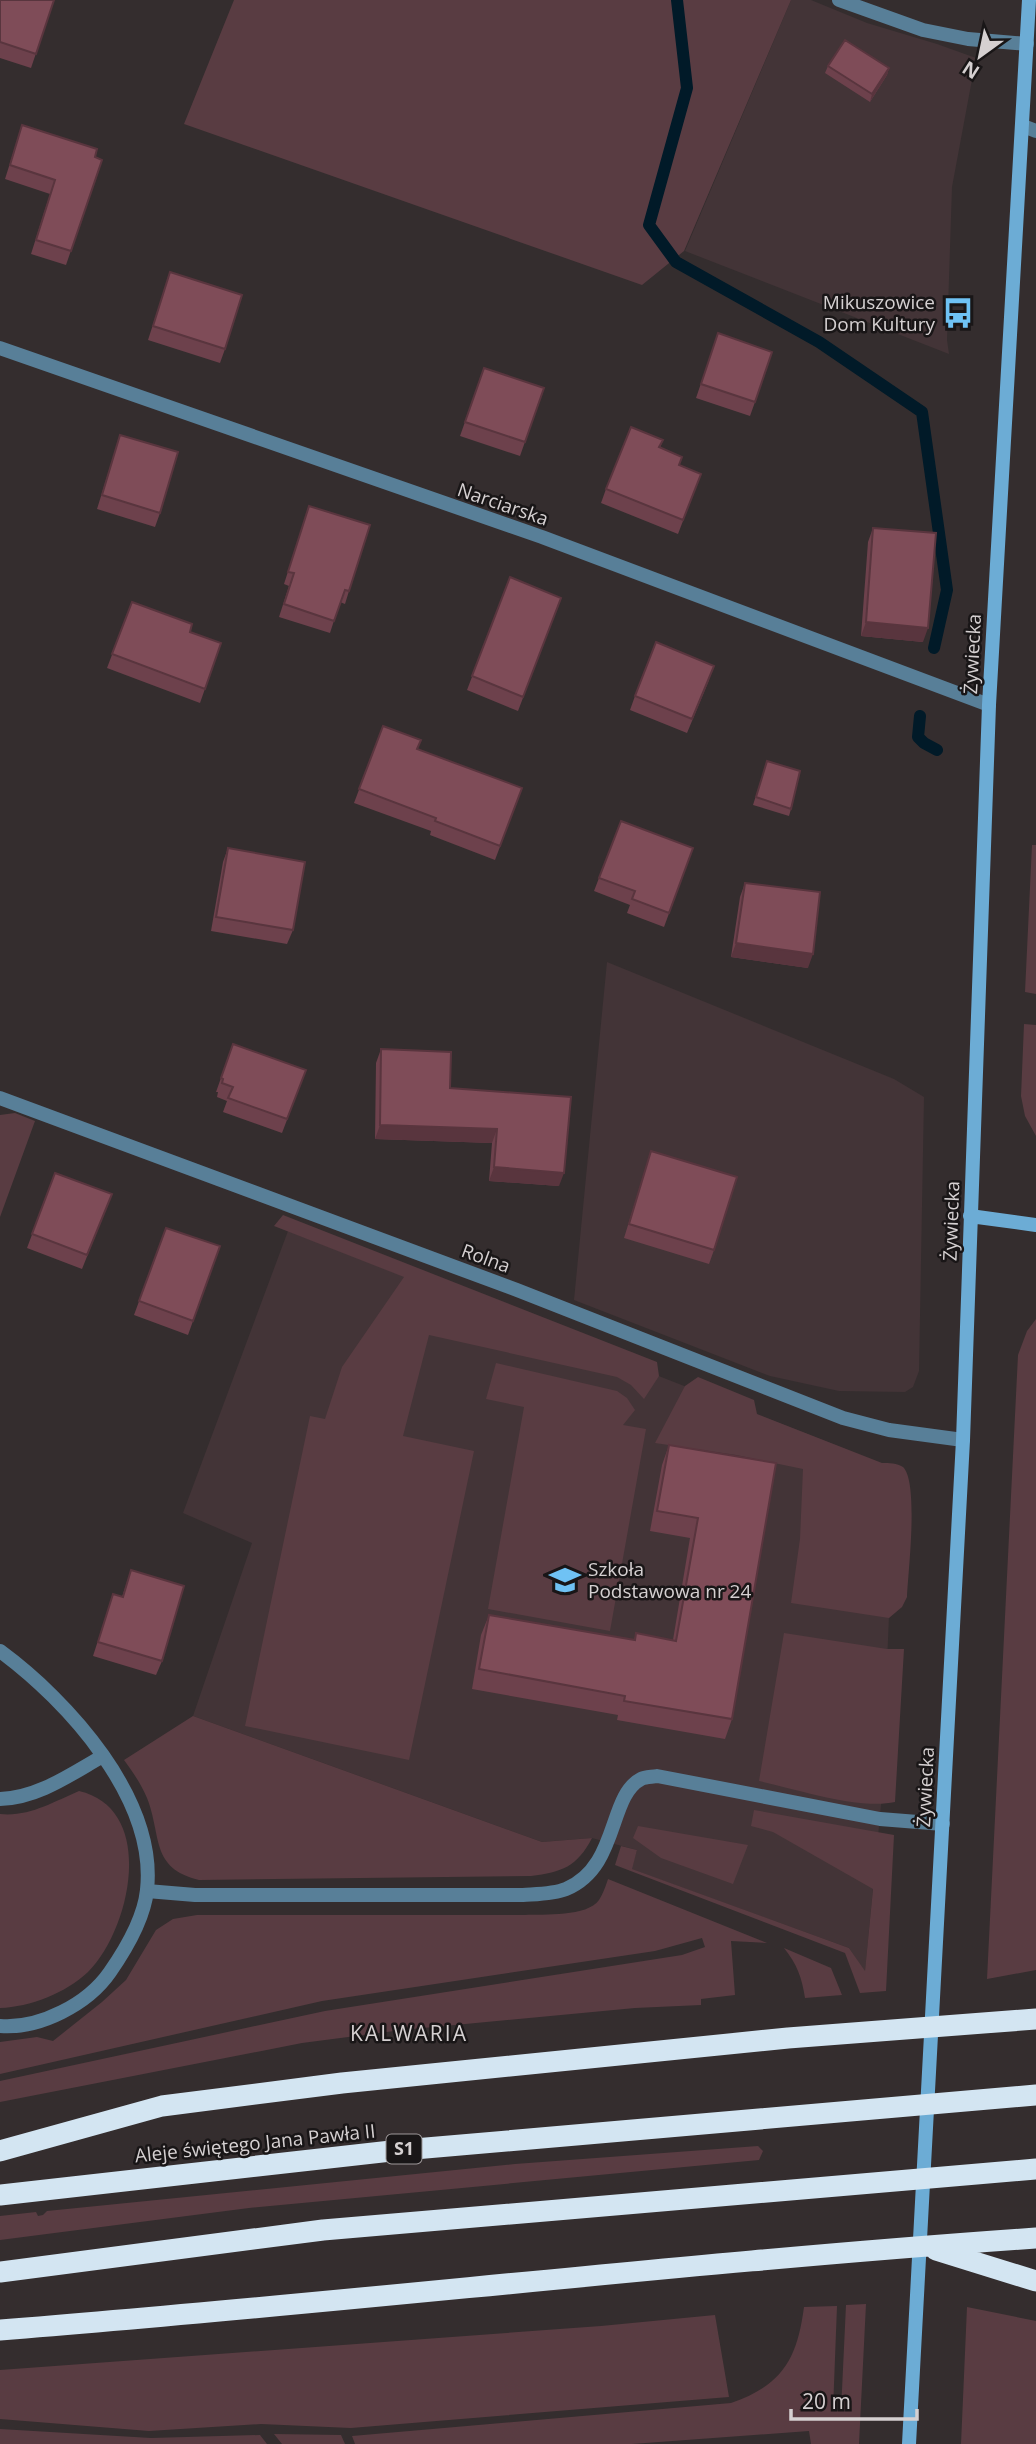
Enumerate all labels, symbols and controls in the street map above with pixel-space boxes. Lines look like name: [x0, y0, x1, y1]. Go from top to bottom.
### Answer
north arrow: [945, 21, 1015, 91]
text: N: [957, 55, 984, 85]
place label: Mikuszowice Dom Kultury: [823, 289, 935, 337]
bus stop icon: Mikuszowice Dom Kultury: [941, 296, 975, 330]
street label: Narciarska: [454, 476, 552, 532]
street label: Żywiecka: [957, 613, 987, 695]
street label: Żywiecka: [937, 1180, 965, 1262]
street label: Rolna: [458, 1237, 514, 1279]
place label: Szkoła Podstawowa nr 24: [588, 1556, 751, 1604]
school or university icon: Szkoła Podstawowa nr 24: [548, 1563, 582, 1597]
street label: Żywiecka: [910, 1746, 940, 1828]
district label: KALWARIA: [350, 2019, 468, 2047]
street label: Aleje świętego Jana Pawła II: [133, 2117, 377, 2169]
road number: S1: [386, 2134, 422, 2164]
scale bar: [791, 2378, 917, 2422]
text: 20 m: [802, 2387, 851, 2415]

